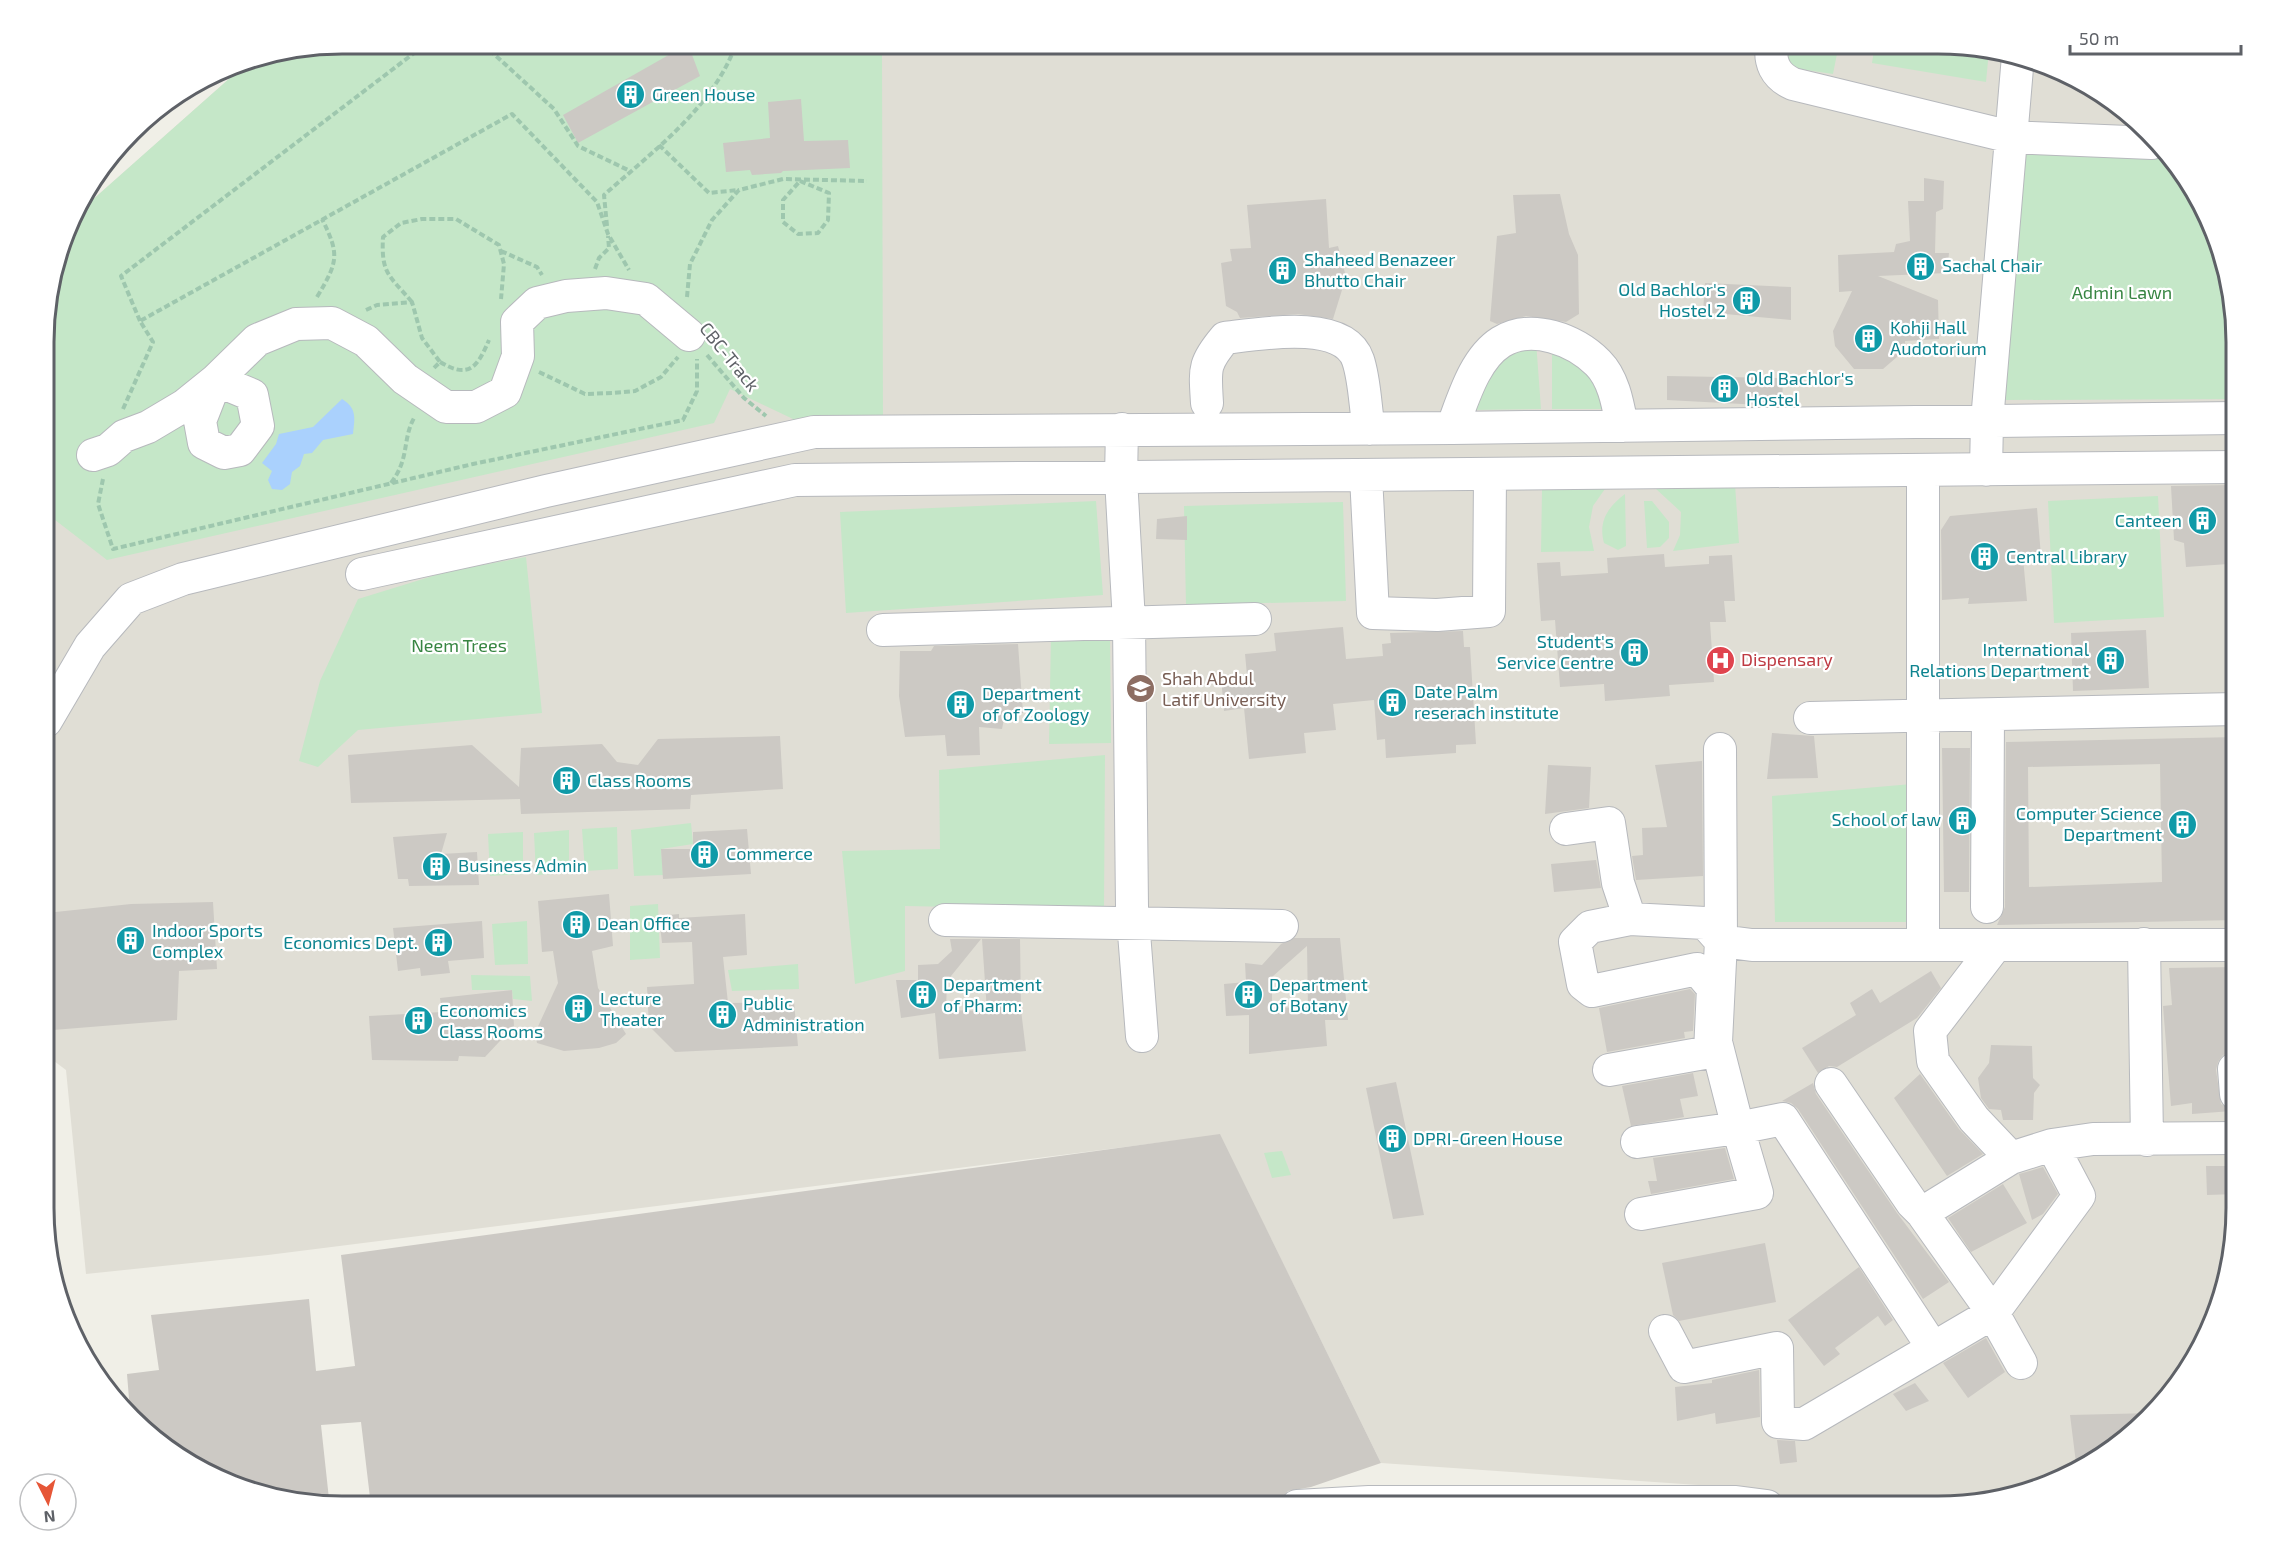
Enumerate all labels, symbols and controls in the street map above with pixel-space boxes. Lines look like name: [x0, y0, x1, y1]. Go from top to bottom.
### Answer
scale bar: [2070, 18, 2241, 56]
text: 50 m: [2079, 27, 2119, 49]
building icon: Green House: [615, 79, 647, 111]
place label: Green House: [652, 83, 755, 105]
place label: Shaheed Benazeer Bhutto Chair: [1304, 248, 1455, 291]
building icon: Sachal Chair: [1905, 250, 1937, 282]
building icon: Shaheed Benazeer Bhutto Chair: [1267, 254, 1299, 286]
place label: Sachal Chair: [1942, 254, 2042, 276]
place label: Old Bachlor's Hostel 2: [1618, 278, 1726, 321]
park label: Admin Lawn: [2072, 281, 2172, 303]
building icon: Old Bachlor's Hostel 2: [1731, 284, 1763, 316]
place label: Kohji Hall Audotorium: [1890, 316, 1987, 359]
street label: CBC-Track: [695, 317, 764, 395]
building icon: Kohji Hall Audotorium: [1853, 322, 1885, 354]
place label: Old Bachlor's Hostel: [1746, 367, 1854, 410]
building icon: Old Bachlor's Hostel: [1709, 373, 1741, 405]
building icon: Canteen: [2187, 505, 2219, 537]
place label: Canteen: [2115, 509, 2182, 531]
building icon: Central Library: [1969, 541, 2001, 573]
place label: Central Library: [2006, 545, 2128, 567]
place label: Student's Service Centre: [1497, 630, 1614, 673]
park label: Neem Trees: [411, 634, 507, 656]
building icon: Student's Service Centre: [1619, 636, 1651, 668]
place label: International Relations Department: [1909, 638, 2090, 681]
hospital icon: Dispensary: [1704, 644, 1736, 676]
building icon: International Relations Department: [2094, 644, 2126, 676]
place label: Dispensary: [1741, 648, 1833, 670]
place label: Shah Abdul Latif University: [1162, 667, 1287, 710]
school or university icon: Shah Abdul Latif University: [1125, 673, 1157, 705]
place label: Date Palm reserach institute: [1414, 680, 1559, 723]
place label: Department of of Zoology: [982, 682, 1090, 725]
building icon: Date Palm reserach institute: [1377, 686, 1409, 718]
building icon: Department of of Zoology: [945, 688, 977, 720]
building icon: Class Rooms: [550, 765, 582, 797]
place label: Class Rooms: [587, 769, 691, 791]
place label: Computer Science Department: [2016, 802, 2162, 845]
building icon: School of law: [1946, 804, 1978, 836]
place label: School of law: [1832, 808, 1941, 830]
building icon: Computer Science Department: [2167, 808, 2199, 840]
building icon: Commerce: [689, 838, 721, 870]
place label: Commerce: [726, 842, 813, 864]
building icon: Business Admin: [421, 850, 453, 882]
place label: Business Admin: [458, 854, 587, 876]
building icon: Dean Office: [560, 908, 592, 940]
place label: Dean Office: [597, 912, 690, 934]
place label: Indoor Sports Complex: [152, 919, 263, 962]
building icon: Indoor Sports Complex: [115, 925, 147, 957]
building icon: Economics Dept.: [423, 927, 455, 959]
place label: Economics Dept.: [283, 931, 418, 953]
place label: Department of Pharm:: [943, 973, 1042, 1016]
place label: Department of Botany: [1269, 973, 1368, 1016]
building icon: Department of Pharm:: [906, 979, 938, 1011]
building icon: Department of Botany: [1232, 979, 1264, 1011]
place label: Lecture Theater: [600, 987, 664, 1030]
place label: Public Administration: [743, 992, 865, 1035]
building icon: Lecture Theater: [563, 993, 595, 1025]
building icon: Public Administration: [706, 998, 738, 1030]
place label: Economics Class Rooms: [439, 999, 543, 1042]
building icon: Economics Class Rooms: [402, 1005, 434, 1037]
building icon: DPRI-Green House: [1376, 1123, 1408, 1155]
place label: DPRI-Green House: [1413, 1127, 1563, 1149]
north arrow: [18, 1472, 78, 1532]
text: N: [43, 1507, 56, 1527]

